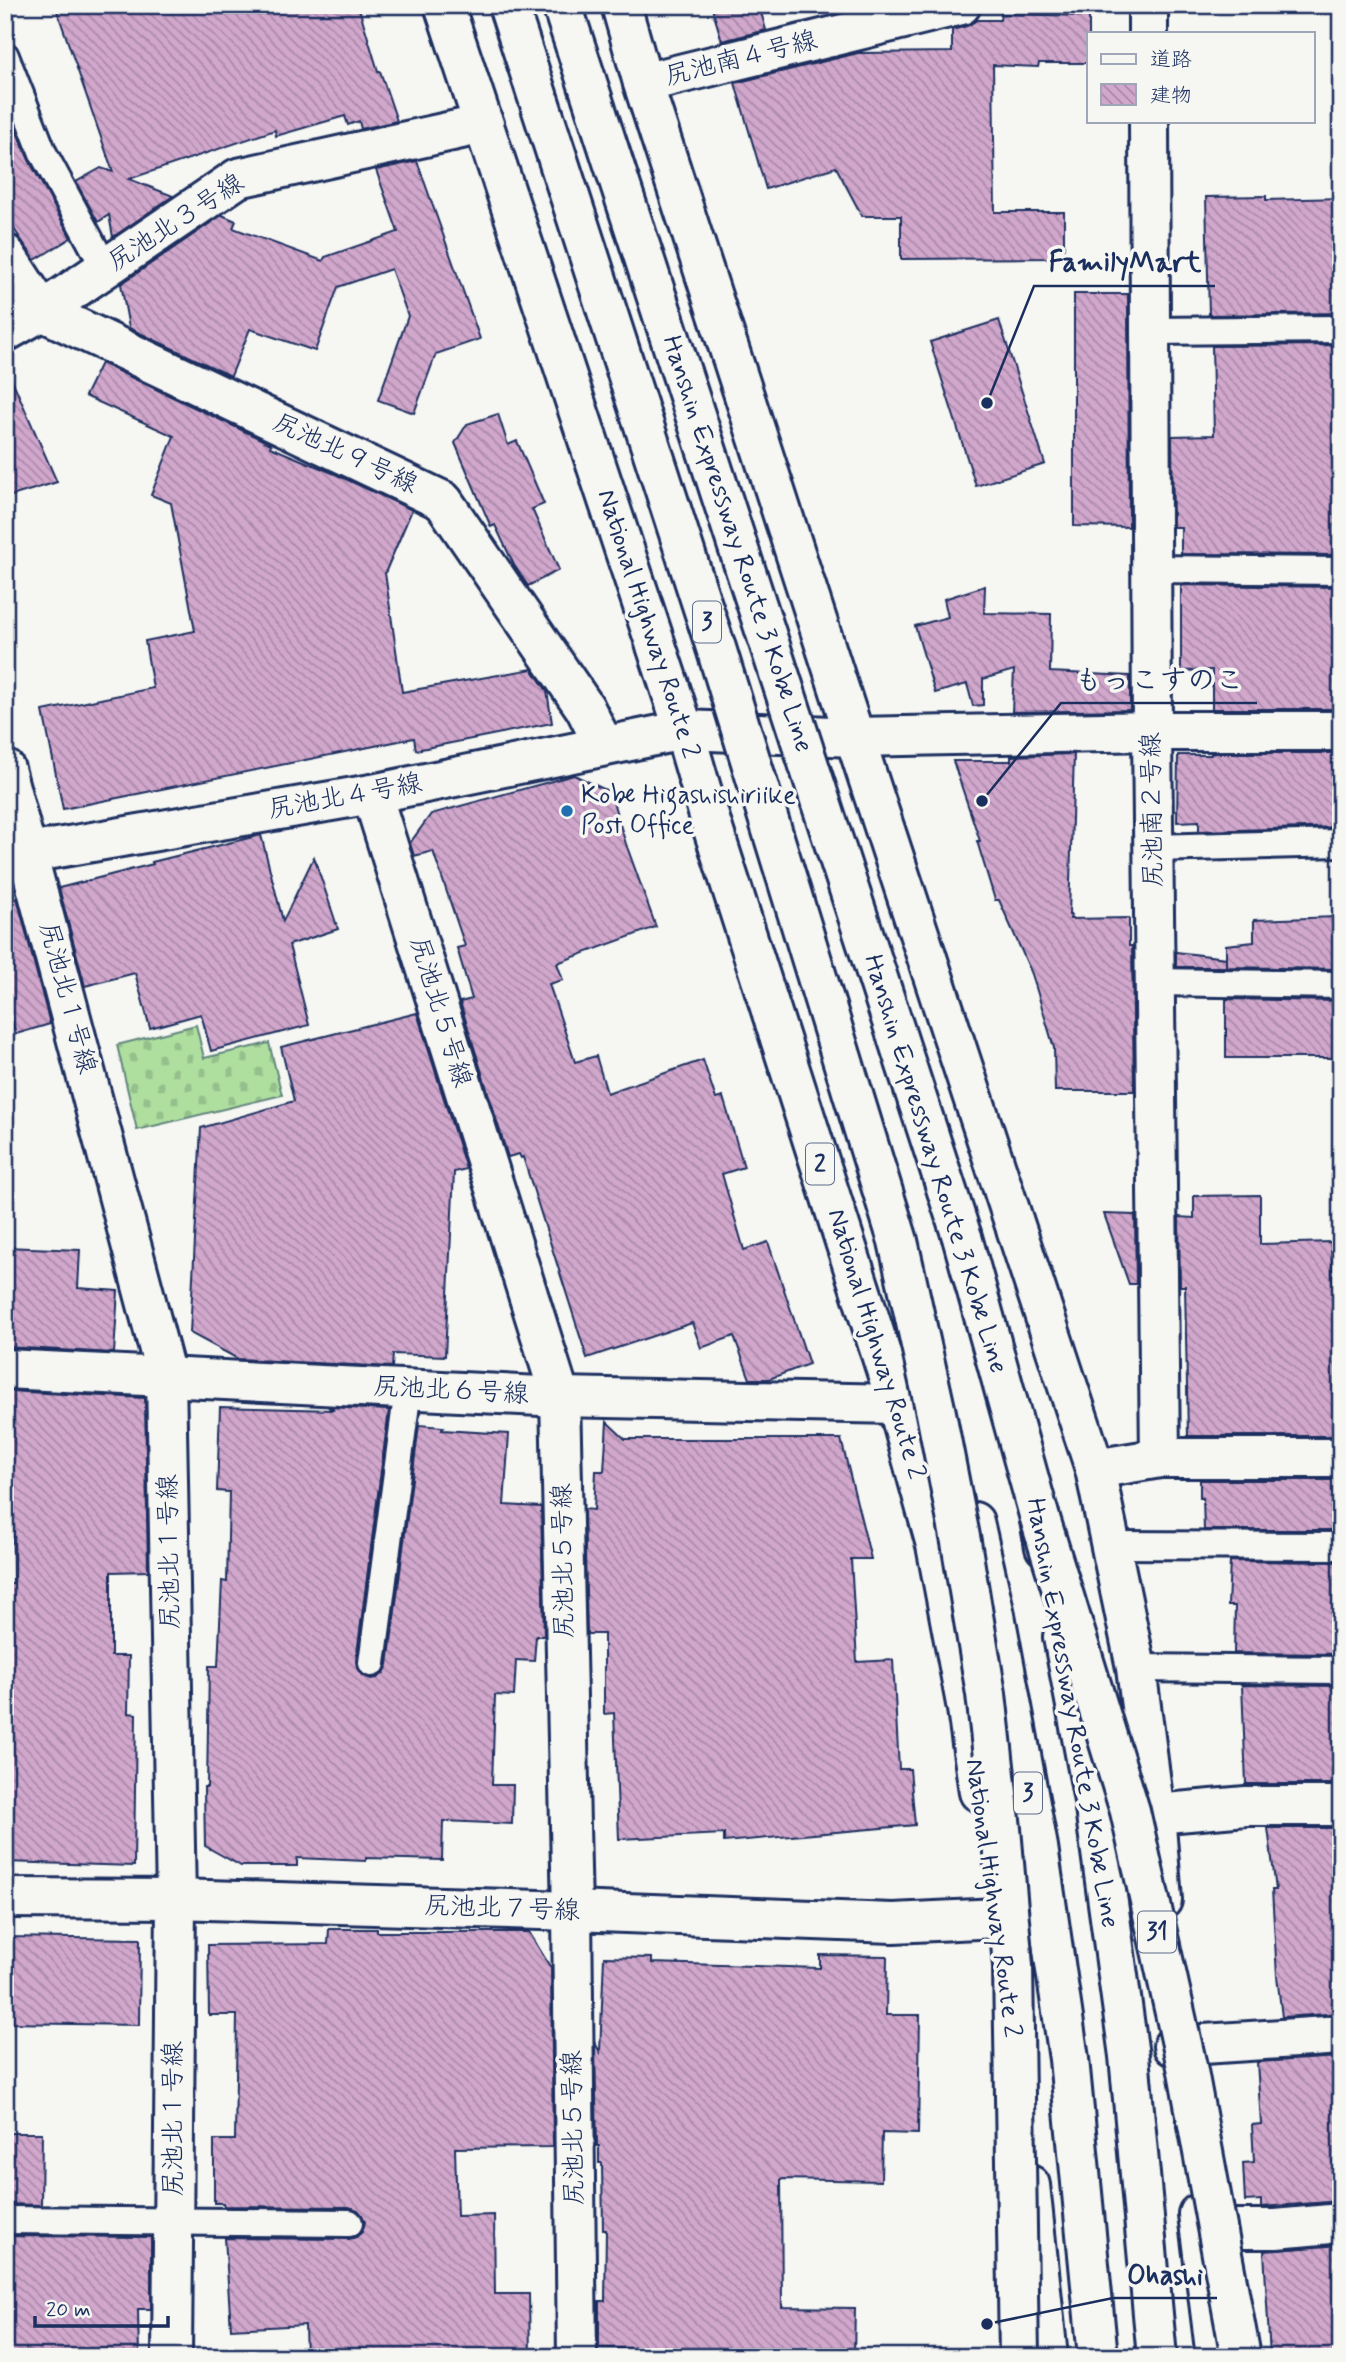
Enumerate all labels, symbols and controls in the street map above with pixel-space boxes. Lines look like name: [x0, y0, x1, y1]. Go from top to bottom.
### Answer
street label: 尻池南４号線: [661, 24, 821, 94]
legend: [1087, 32, 1314, 122]
text: 道路: [1150, 46, 1192, 74]
text: 建物: [1150, 82, 1192, 110]
street label: 尻池北３号線: [101, 166, 251, 280]
callout: FamilyMart: [1034, 237, 1215, 286]
text: FamilyMart: [1049, 245, 1202, 282]
street label: Hanshin Expressway Route 3 Kobe Line: [656, 335, 818, 753]
street label: 尻池北９号線: [267, 406, 423, 502]
street label: National Highway Route 2: [588, 485, 708, 763]
road number: 3: [693, 602, 721, 642]
callout: もっこすのこ: [1061, 654, 1257, 703]
text: もっこすのこ: [1075, 663, 1243, 700]
street label: 尻池南２号線: [1135, 732, 1171, 888]
street label: 尻池北４号線: [265, 767, 425, 827]
place label: Kobe Higashishiriike Post Office: [581, 779, 796, 843]
marker: Kobe Higashishiriike Post Office: [559, 803, 575, 819]
street label: 尻池北１号線: [30, 918, 104, 1078]
street label: 尻池北５号線: [401, 932, 479, 1092]
street label: Hanshin Expressway Route 3 Kobe Line: [855, 950, 1015, 1378]
road number: 2: [806, 1144, 834, 1184]
street label: National Highway Route 2: [819, 1205, 933, 1484]
street label: 尻池北６号線: [372, 1370, 530, 1412]
street label: 尻池北１号線: [152, 1474, 188, 1630]
street label: 尻池北５号線: [546, 1483, 582, 1639]
street label: Hanshin Expressway Route 3 Kobe Line: [1019, 1499, 1125, 1927]
street label: National Highway Route 2: [957, 1757, 1029, 2040]
road number: 3: [1014, 1773, 1042, 1814]
street label: 尻池北７号線: [423, 1889, 581, 1929]
road number: 31: [1138, 1912, 1176, 1952]
street label: 尻池北１号線: [157, 2041, 191, 2197]
street label: 尻池北５号線: [556, 2050, 592, 2206]
callout: Ohashi: [1113, 2249, 1217, 2298]
text: Ohashi: [1127, 2258, 1203, 2295]
scale bar: [35, 2285, 168, 2329]
text: 20 m: [46, 2296, 91, 2324]

